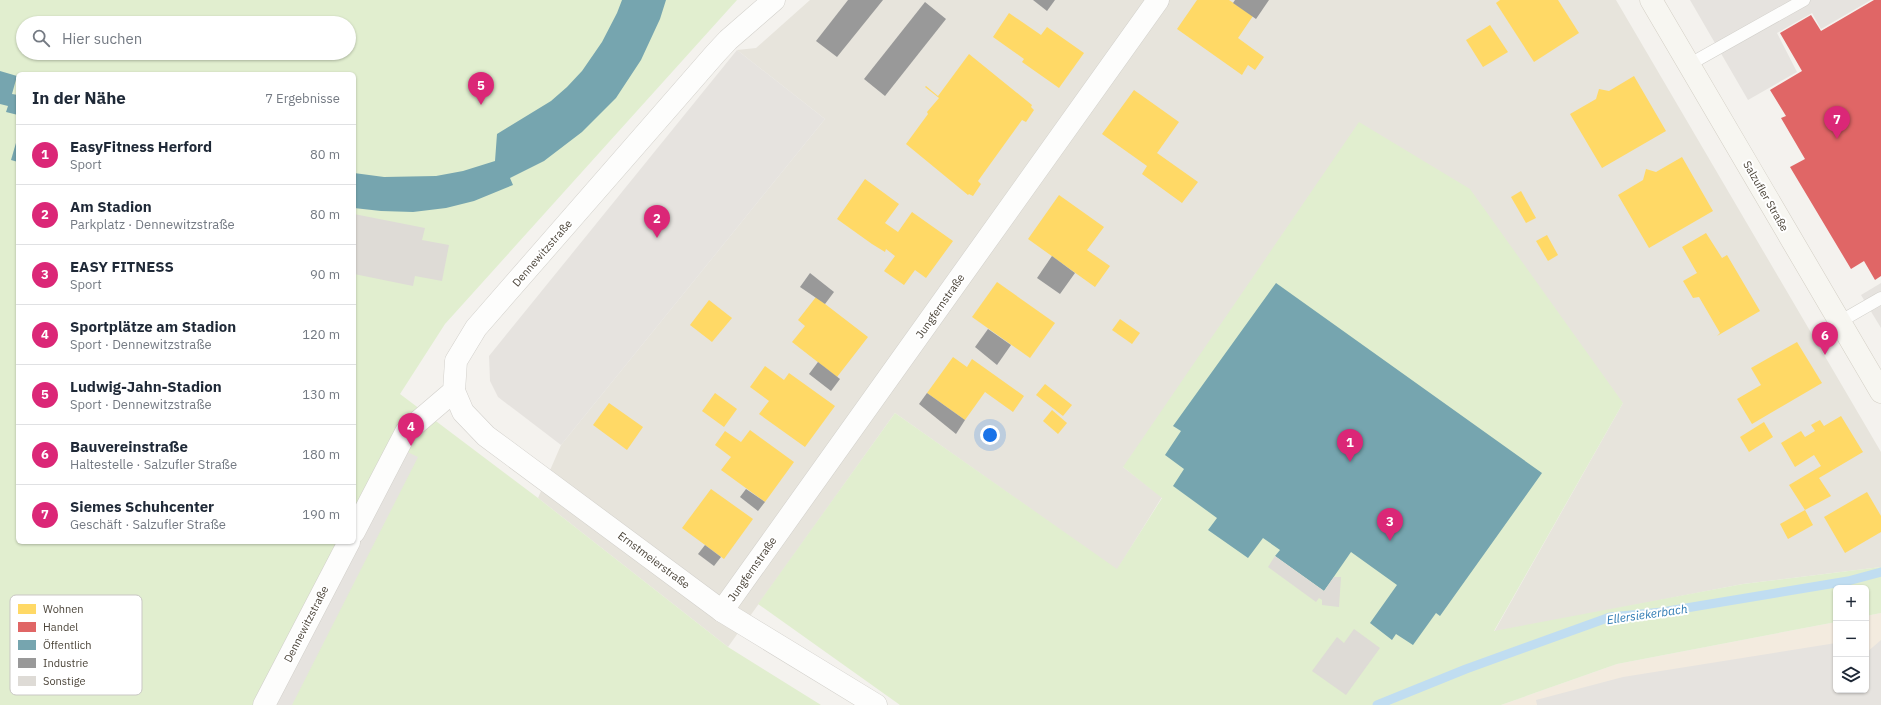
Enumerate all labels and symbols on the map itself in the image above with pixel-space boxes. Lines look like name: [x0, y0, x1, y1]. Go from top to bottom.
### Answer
pin: 5: [468, 72, 494, 105]
pin: 7: [1824, 106, 1850, 139]
street label: Salzufler Straße: [1740, 158, 1792, 234]
pin: 2: [644, 205, 670, 238]
street label: Dennewitzstraße: [509, 217, 575, 289]
street label: Jungfernstraße: [913, 271, 967, 341]
pin: 6: [1812, 322, 1838, 355]
pin: 4: [398, 413, 424, 446]
your location: [980, 425, 1000, 445]
pin: 1: [1337, 429, 1363, 462]
pin: 3: [1377, 508, 1403, 541]
street label: Ernstmeierstraße: [615, 528, 693, 592]
street label: Jungfernstraße: [725, 534, 779, 604]
street label: Dennewitzstraße: [281, 583, 331, 665]
legend: [10, 595, 142, 695]
water label: Ellersiekerbach: [1606, 601, 1689, 627]
text: Wohnen: [43, 602, 84, 616]
text: Handel: [43, 620, 78, 634]
text: Öffentlich: [43, 638, 92, 652]
text: Industrie: [43, 656, 88, 670]
text: Sonstige: [43, 674, 85, 688]

